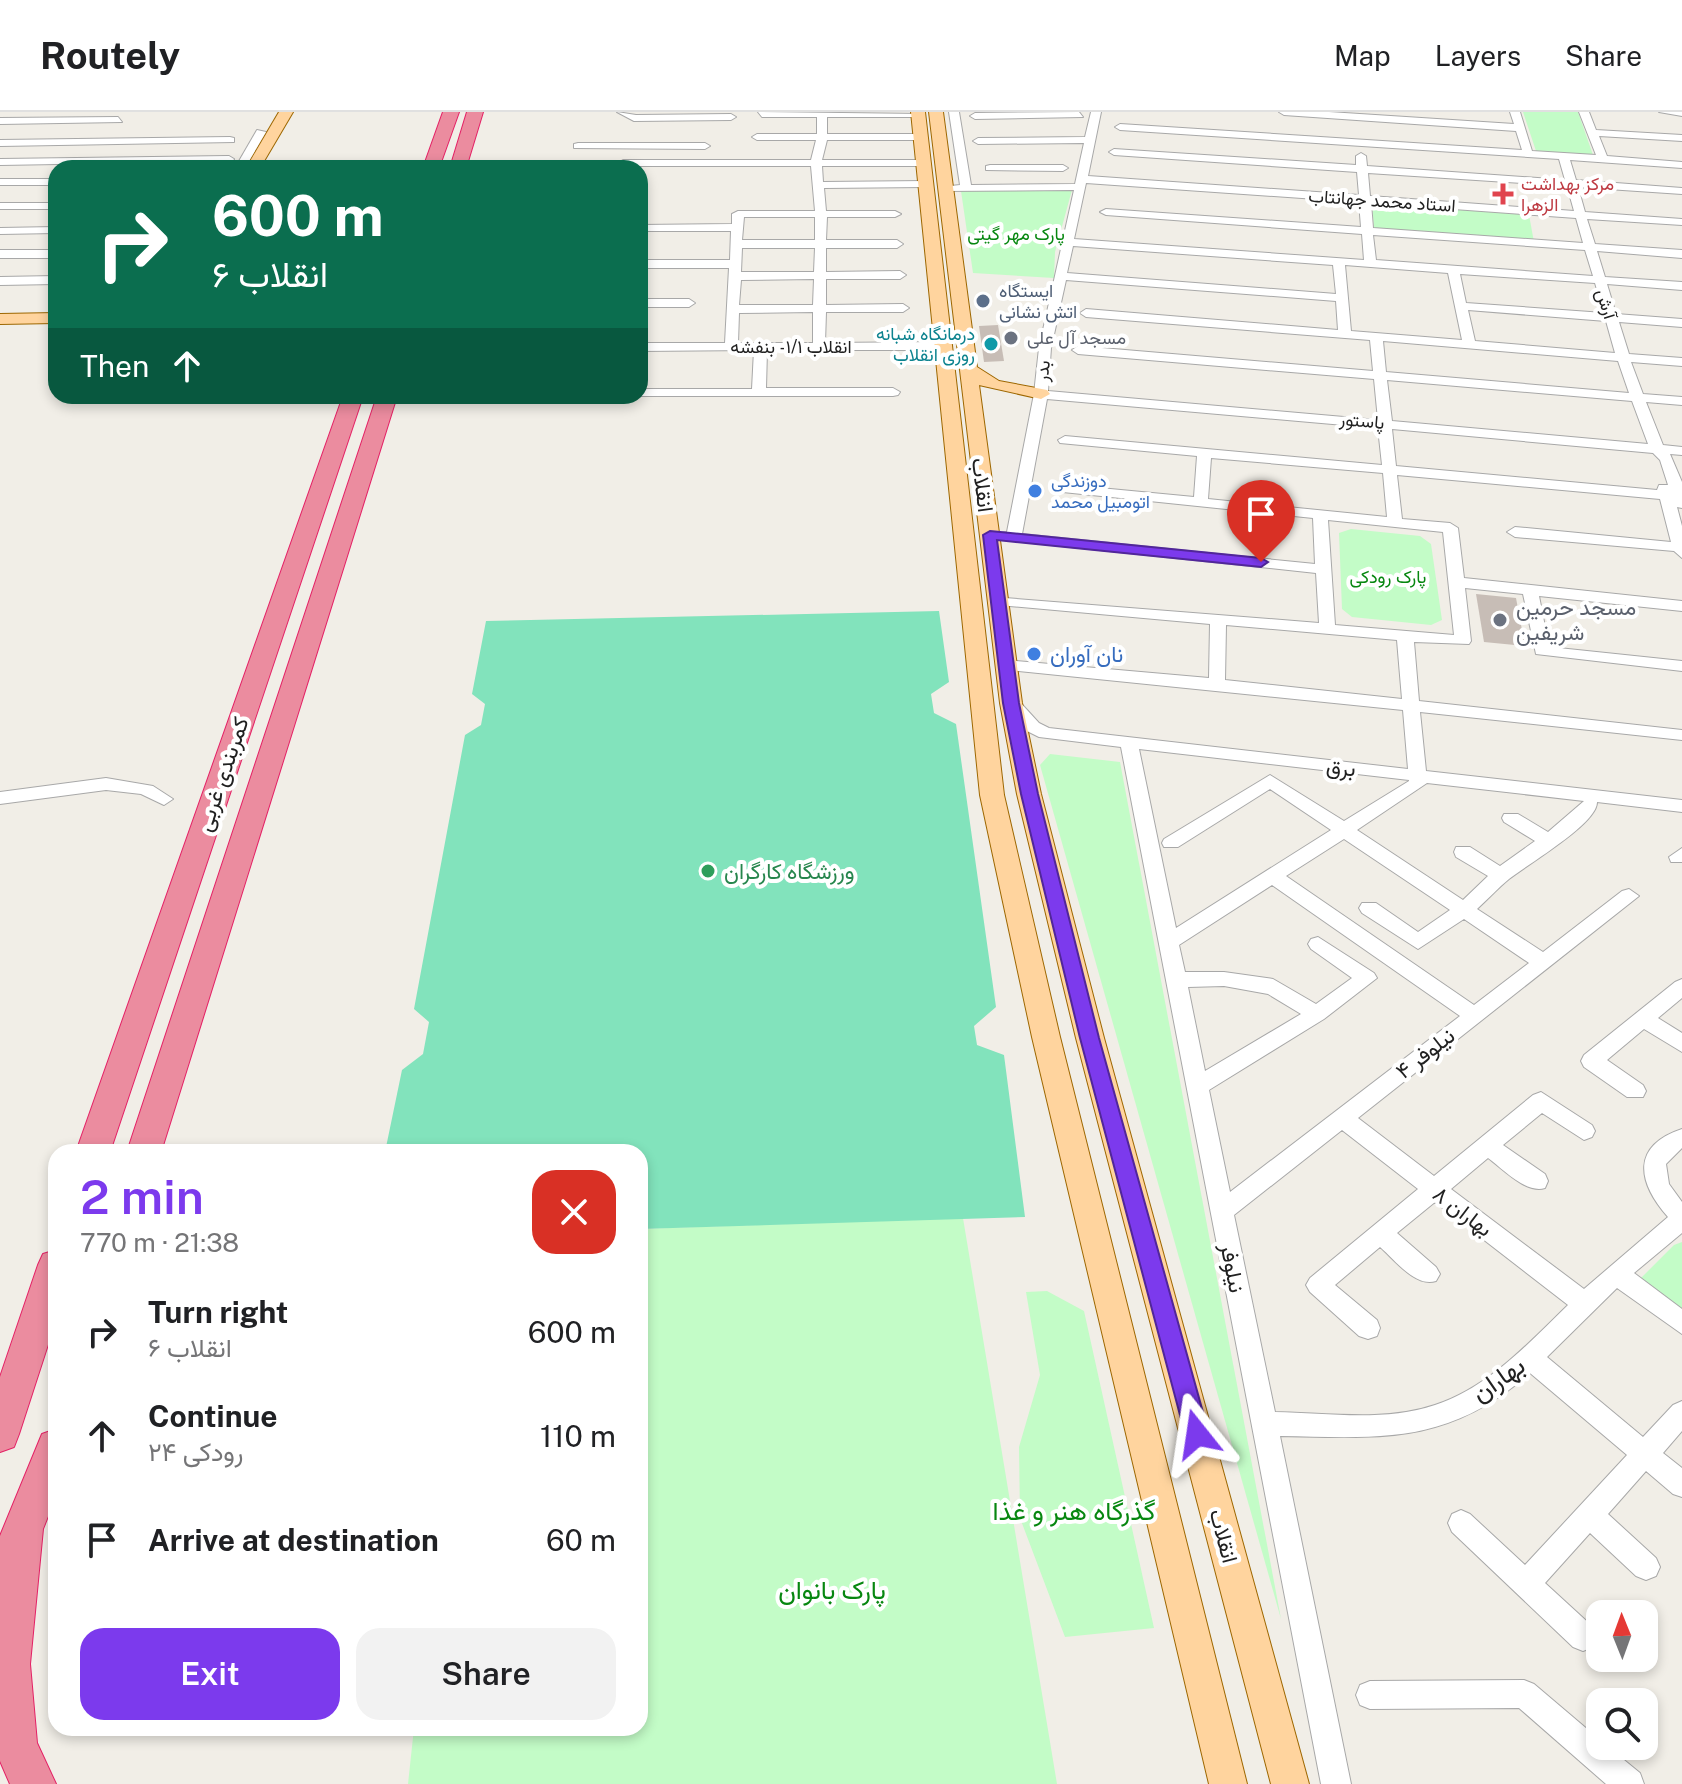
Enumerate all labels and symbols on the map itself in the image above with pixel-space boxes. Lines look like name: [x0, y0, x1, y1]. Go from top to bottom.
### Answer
place label: مرکز بهداشت الزهرا: [1521, 173, 1614, 216]
marker: مرکز بهداشت الزهرا: [1492, 183, 1514, 205]
street label: استاد محمد جهانتاب: [1308, 185, 1456, 217]
park label: پارک مهر گیتی: [967, 223, 1065, 246]
place label: ایستگاه اتش نشانی: [999, 280, 1077, 323]
street label: آرش: [1591, 286, 1621, 323]
marker: ایستگاه اتش نشانی: [974, 292, 992, 310]
place label: درمانگاه شبانه روزی انقلاب: [876, 323, 975, 366]
place label: مسجد آل علی: [1027, 327, 1126, 349]
marker: مسجد آل علی: [1002, 329, 1020, 347]
marker: درمانگاه شبانه روزی انقلاب: [982, 335, 1000, 353]
street label: انقلاب ۱/۱ - بنفشه: [730, 336, 852, 357]
street label: بدر: [1031, 360, 1055, 383]
street label: پاستور: [1337, 408, 1385, 435]
street label: انقلاب: [967, 456, 999, 514]
place label: دوزندگی اتومبیل محمد: [1051, 470, 1150, 513]
pin: [1227, 480, 1295, 562]
marker: دوزندگی اتومبیل محمد: [1026, 482, 1044, 500]
park label: پارک رودکی: [1350, 566, 1426, 589]
place label: مسجد حرمین شریفین: [1516, 594, 1636, 646]
marker: مسجد حرمین شریفین: [1491, 611, 1509, 629]
place label: نان آوران: [1050, 641, 1123, 668]
marker: نان آوران: [1025, 645, 1043, 663]
street label: کمربندی غربی: [190, 713, 255, 835]
street label: برق: [1325, 753, 1357, 782]
place label: ورزشگاه کارگران: [724, 858, 854, 885]
marker: ورزشگاه کارگران: [699, 862, 717, 880]
street label: نیلوفر ۴: [1390, 1022, 1460, 1085]
street label: بهاران ۸: [1428, 1180, 1498, 1243]
street label: نیلوفر: [1214, 1240, 1250, 1295]
street label: بهاران: [1465, 1349, 1531, 1409]
position arrow: [1155, 1392, 1239, 1476]
park label: گذرگاه هنر و غذا: [992, 1495, 1156, 1527]
street label: انقلاب: [1204, 1506, 1244, 1566]
park label: پارک بانوان: [778, 1574, 886, 1608]
north arrow: [1586, 1600, 1658, 1672]

